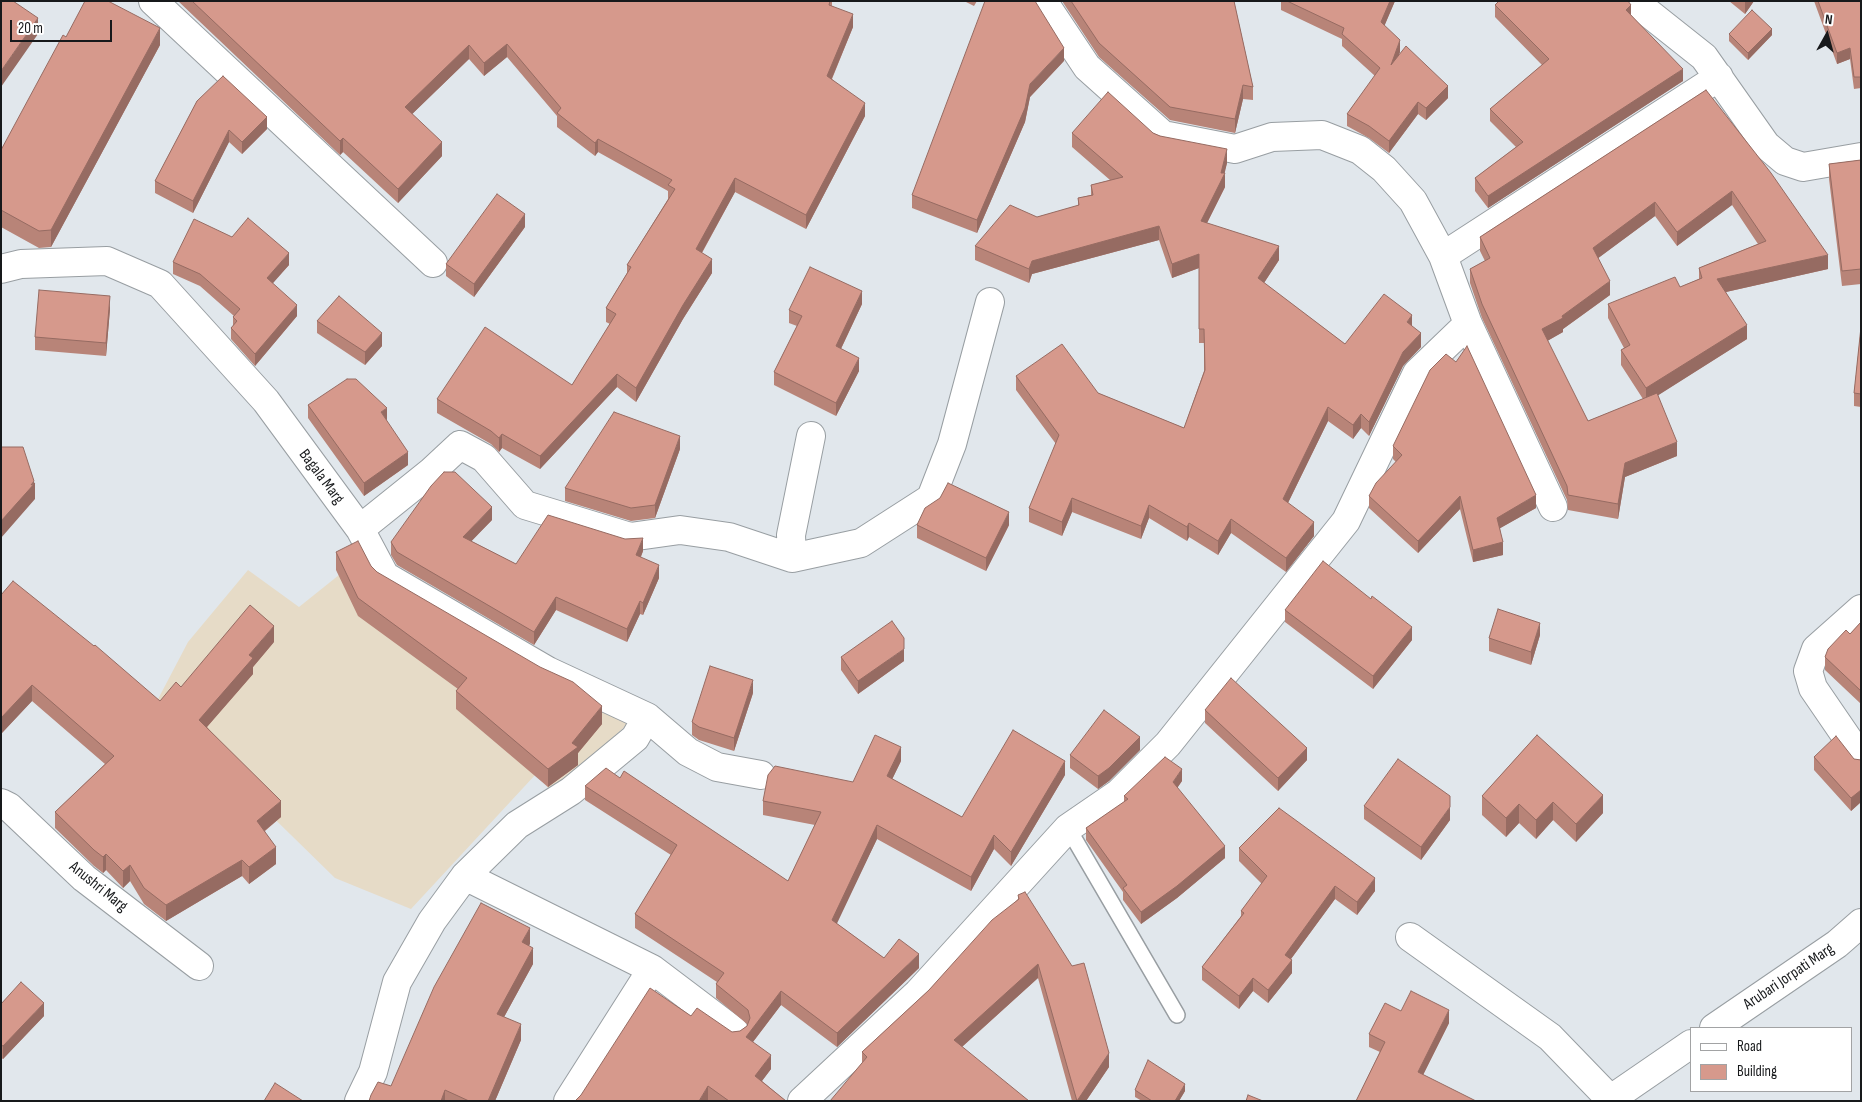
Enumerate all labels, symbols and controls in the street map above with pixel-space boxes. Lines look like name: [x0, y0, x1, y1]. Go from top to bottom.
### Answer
scale bar: [12, 10, 115, 42]
north arrow: [1802, 10, 1852, 60]
text: N: [1824, 11, 1834, 29]
text: 20 m: [18, 19, 43, 38]
street label: Bagala Marg: [294, 446, 348, 508]
street label: Anushri Marg: [65, 858, 131, 916]
street label: Arubari Jorpati Marg: [1740, 940, 1838, 1014]
legend: [1690, 1027, 1852, 1092]
text: Road: [1737, 1037, 1762, 1056]
text: Building: [1737, 1062, 1777, 1081]

